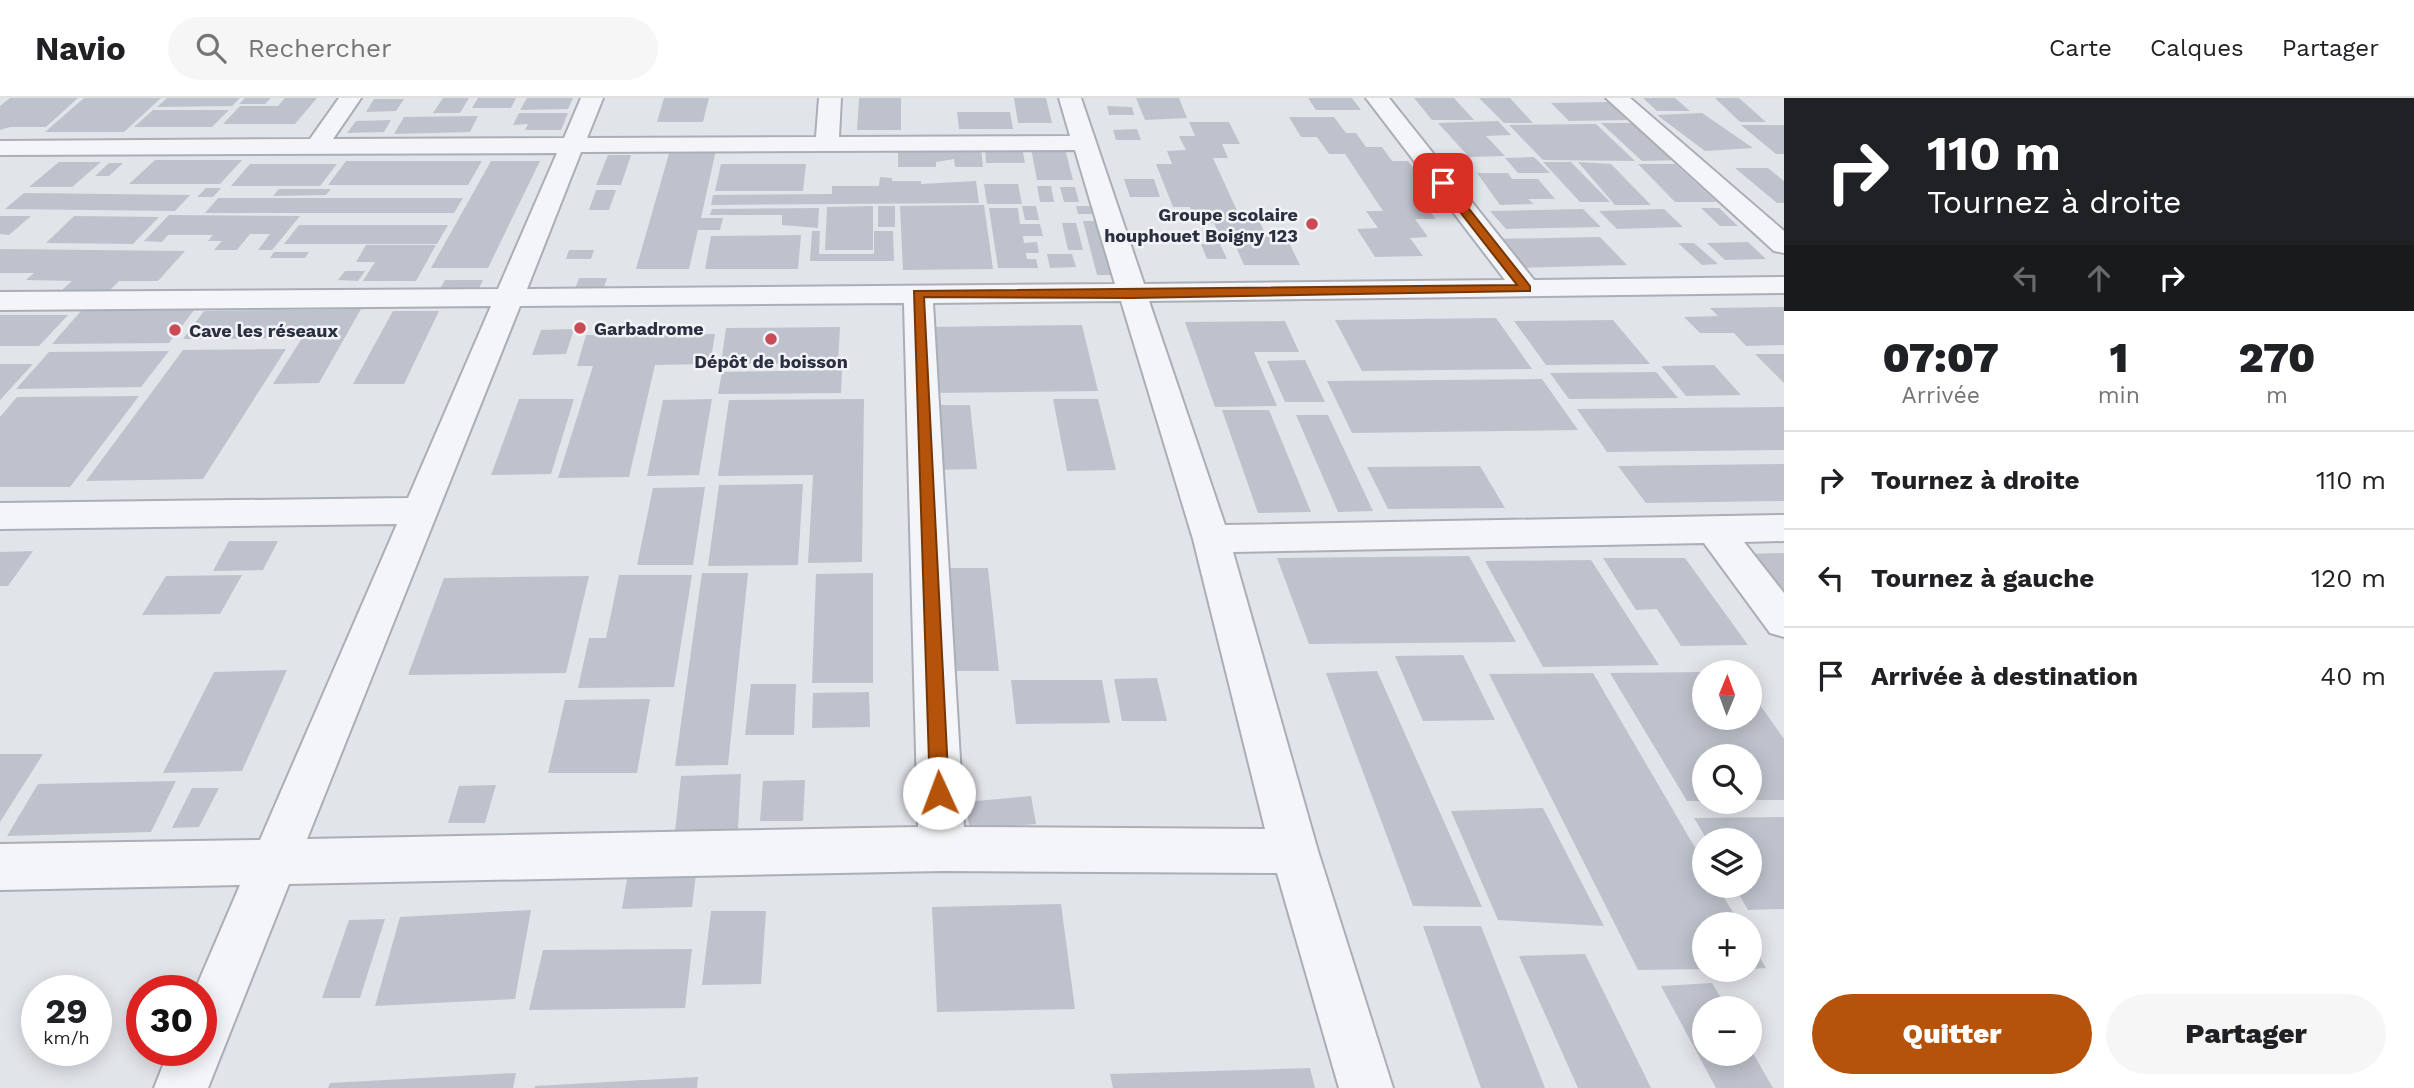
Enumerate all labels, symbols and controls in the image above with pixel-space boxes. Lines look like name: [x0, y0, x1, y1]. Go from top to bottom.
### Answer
search box: [168, 17, 658, 80]
text: Navio: [35, 29, 126, 68]
icon: search: [192, 29, 230, 67]
text: Rechercher: [248, 33, 392, 63]
text: Carte: [2049, 34, 2112, 62]
text: Calques: [2150, 34, 2244, 62]
text: Partager: [2282, 34, 2379, 62]
text: 110 m: [1927, 124, 2061, 182]
icon: right: [1812, 126, 1903, 217]
pin: [1413, 153, 1473, 213]
icon: arrive: [1424, 164, 1462, 202]
text: Tournez à droite: [1927, 183, 2182, 221]
place label: Groupe scolaire houphouet Boigny 123: [1104, 204, 1298, 246]
marker: Groupe scolaire houphouet Boigny 123: [1304, 216, 1320, 232]
icon: left: [2007, 259, 2045, 297]
icon: ahead: [2080, 259, 2118, 297]
icon: right: [2153, 259, 2191, 297]
place label: Garbadrome: [594, 318, 704, 339]
place label: Cave les réseaux: [189, 320, 338, 341]
marker: Garbadrome: [572, 320, 588, 336]
marker: Cave les réseaux: [167, 322, 183, 338]
marker: Dépôt de boisson: [763, 331, 779, 347]
text: 07:07: [1883, 333, 1999, 382]
text: 1: [2109, 333, 2128, 382]
text: 270: [2239, 333, 2315, 382]
place label: Dépôt de boisson: [694, 351, 848, 372]
text: Arrivée: [1902, 382, 1980, 409]
text: min: [2098, 382, 2140, 409]
text: m: [2266, 382, 2288, 409]
icon: right: [1812, 461, 1850, 499]
text: Tournez à droite: [1871, 465, 2080, 495]
text: 110 m: [2316, 465, 2386, 495]
icon: left: [1812, 559, 1850, 597]
text: Tournez à gauche: [1871, 563, 2094, 593]
text: 120 m: [2311, 563, 2386, 593]
icon: arrive: [1812, 657, 1850, 695]
north arrow: [1692, 660, 1762, 730]
map controls: [1692, 660, 1762, 1066]
text: Arrivée à destination: [1871, 661, 2138, 691]
text: 40 m: [2320, 661, 2386, 691]
button: search: [1692, 744, 1762, 814]
position arrow: [902, 756, 976, 830]
button: layers: [1692, 828, 1762, 898]
button: +: [1692, 912, 1762, 982]
speed limit sign: 30: [126, 975, 217, 1066]
text: 29: [45, 990, 88, 1032]
button: Quitter: [1812, 994, 2092, 1074]
button: Partager: [2106, 994, 2386, 1074]
button: −: [1692, 996, 1762, 1066]
text: km/h: [43, 1027, 90, 1048]

